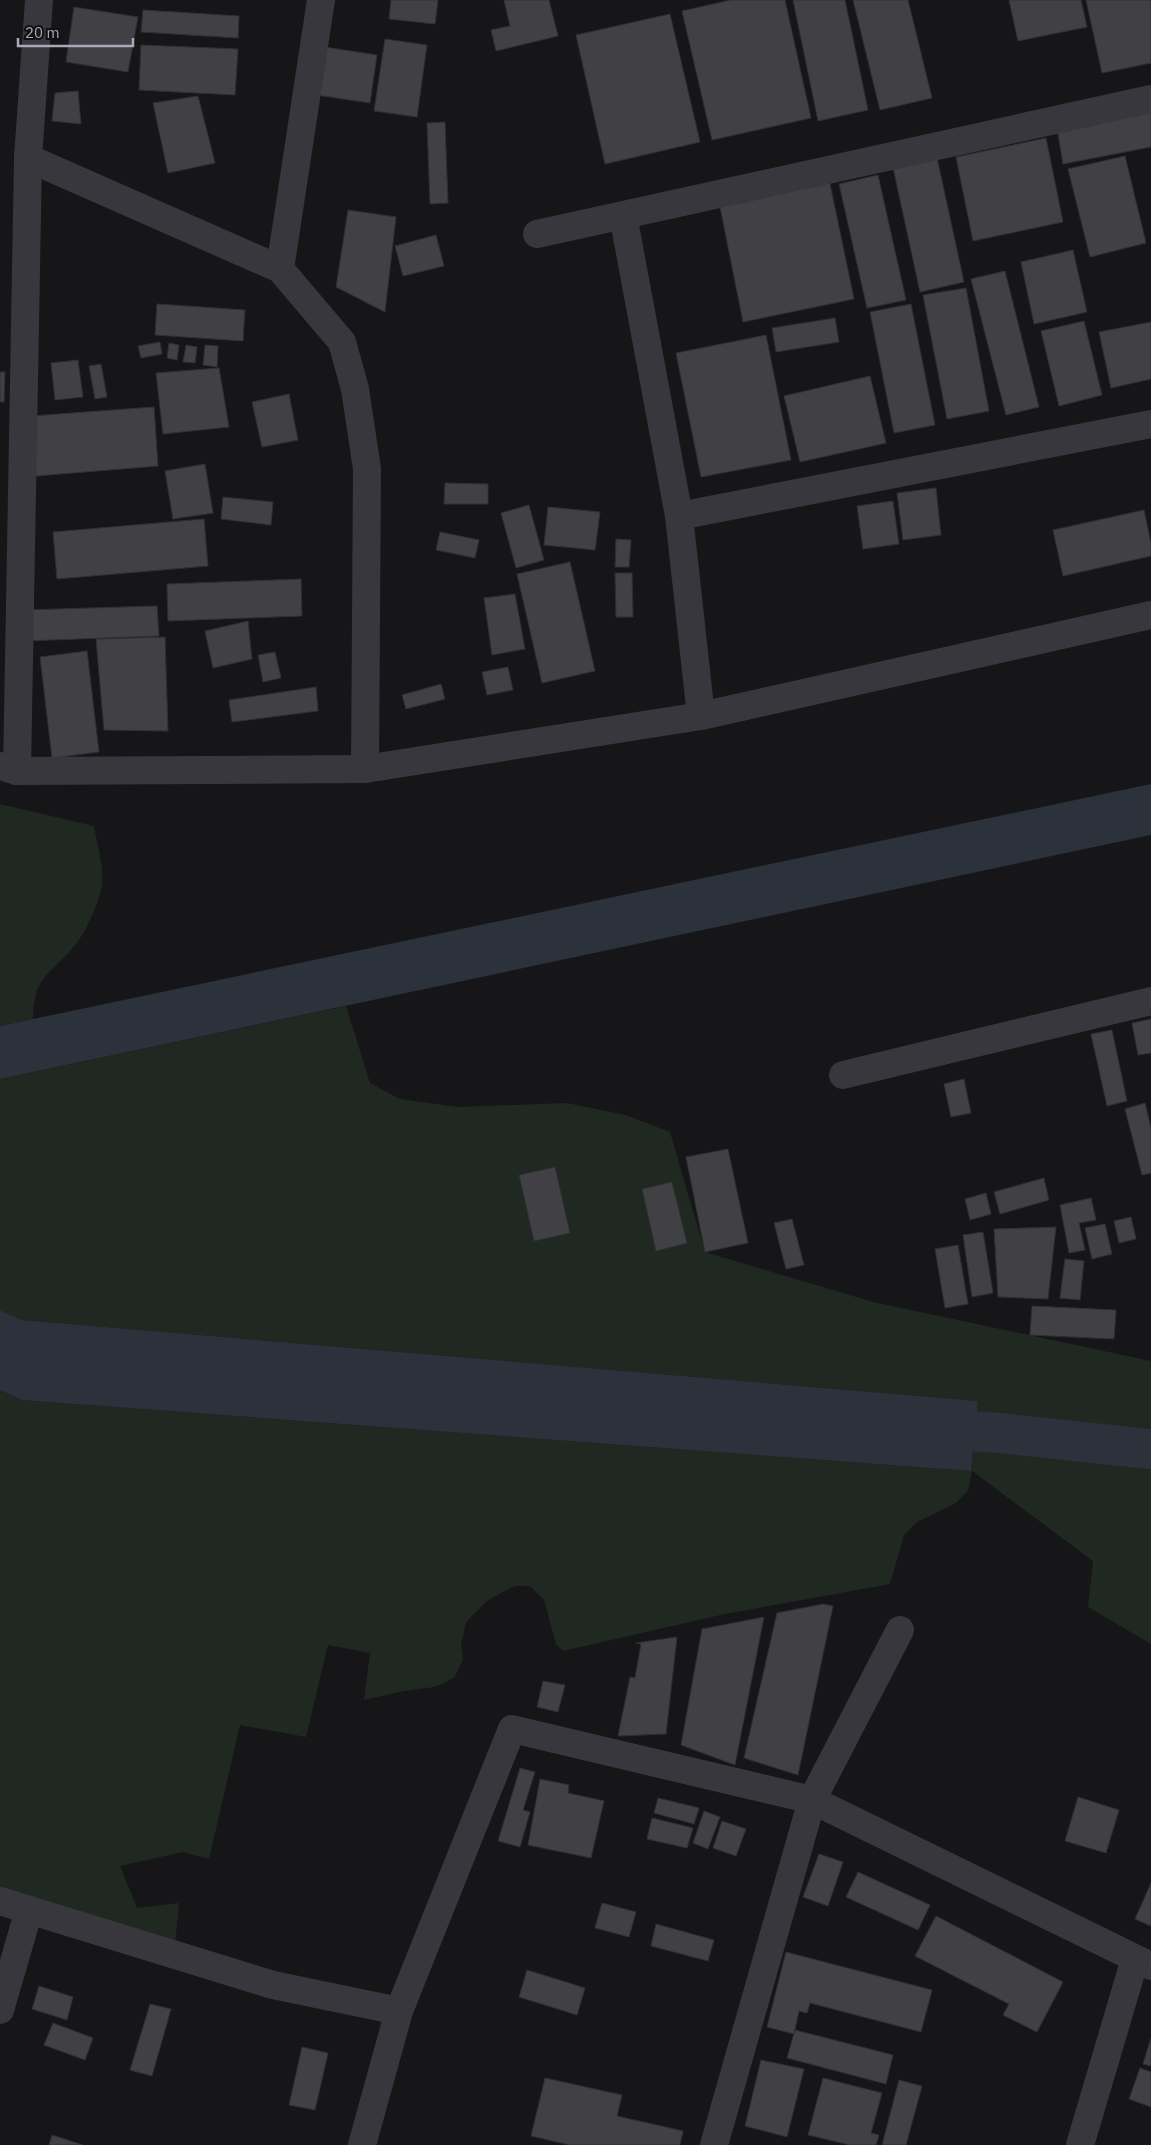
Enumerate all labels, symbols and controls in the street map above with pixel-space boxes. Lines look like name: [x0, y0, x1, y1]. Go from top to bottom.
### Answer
scale bar: [18, 15, 132, 47]
text: 20 m: [25, 23, 60, 42]

